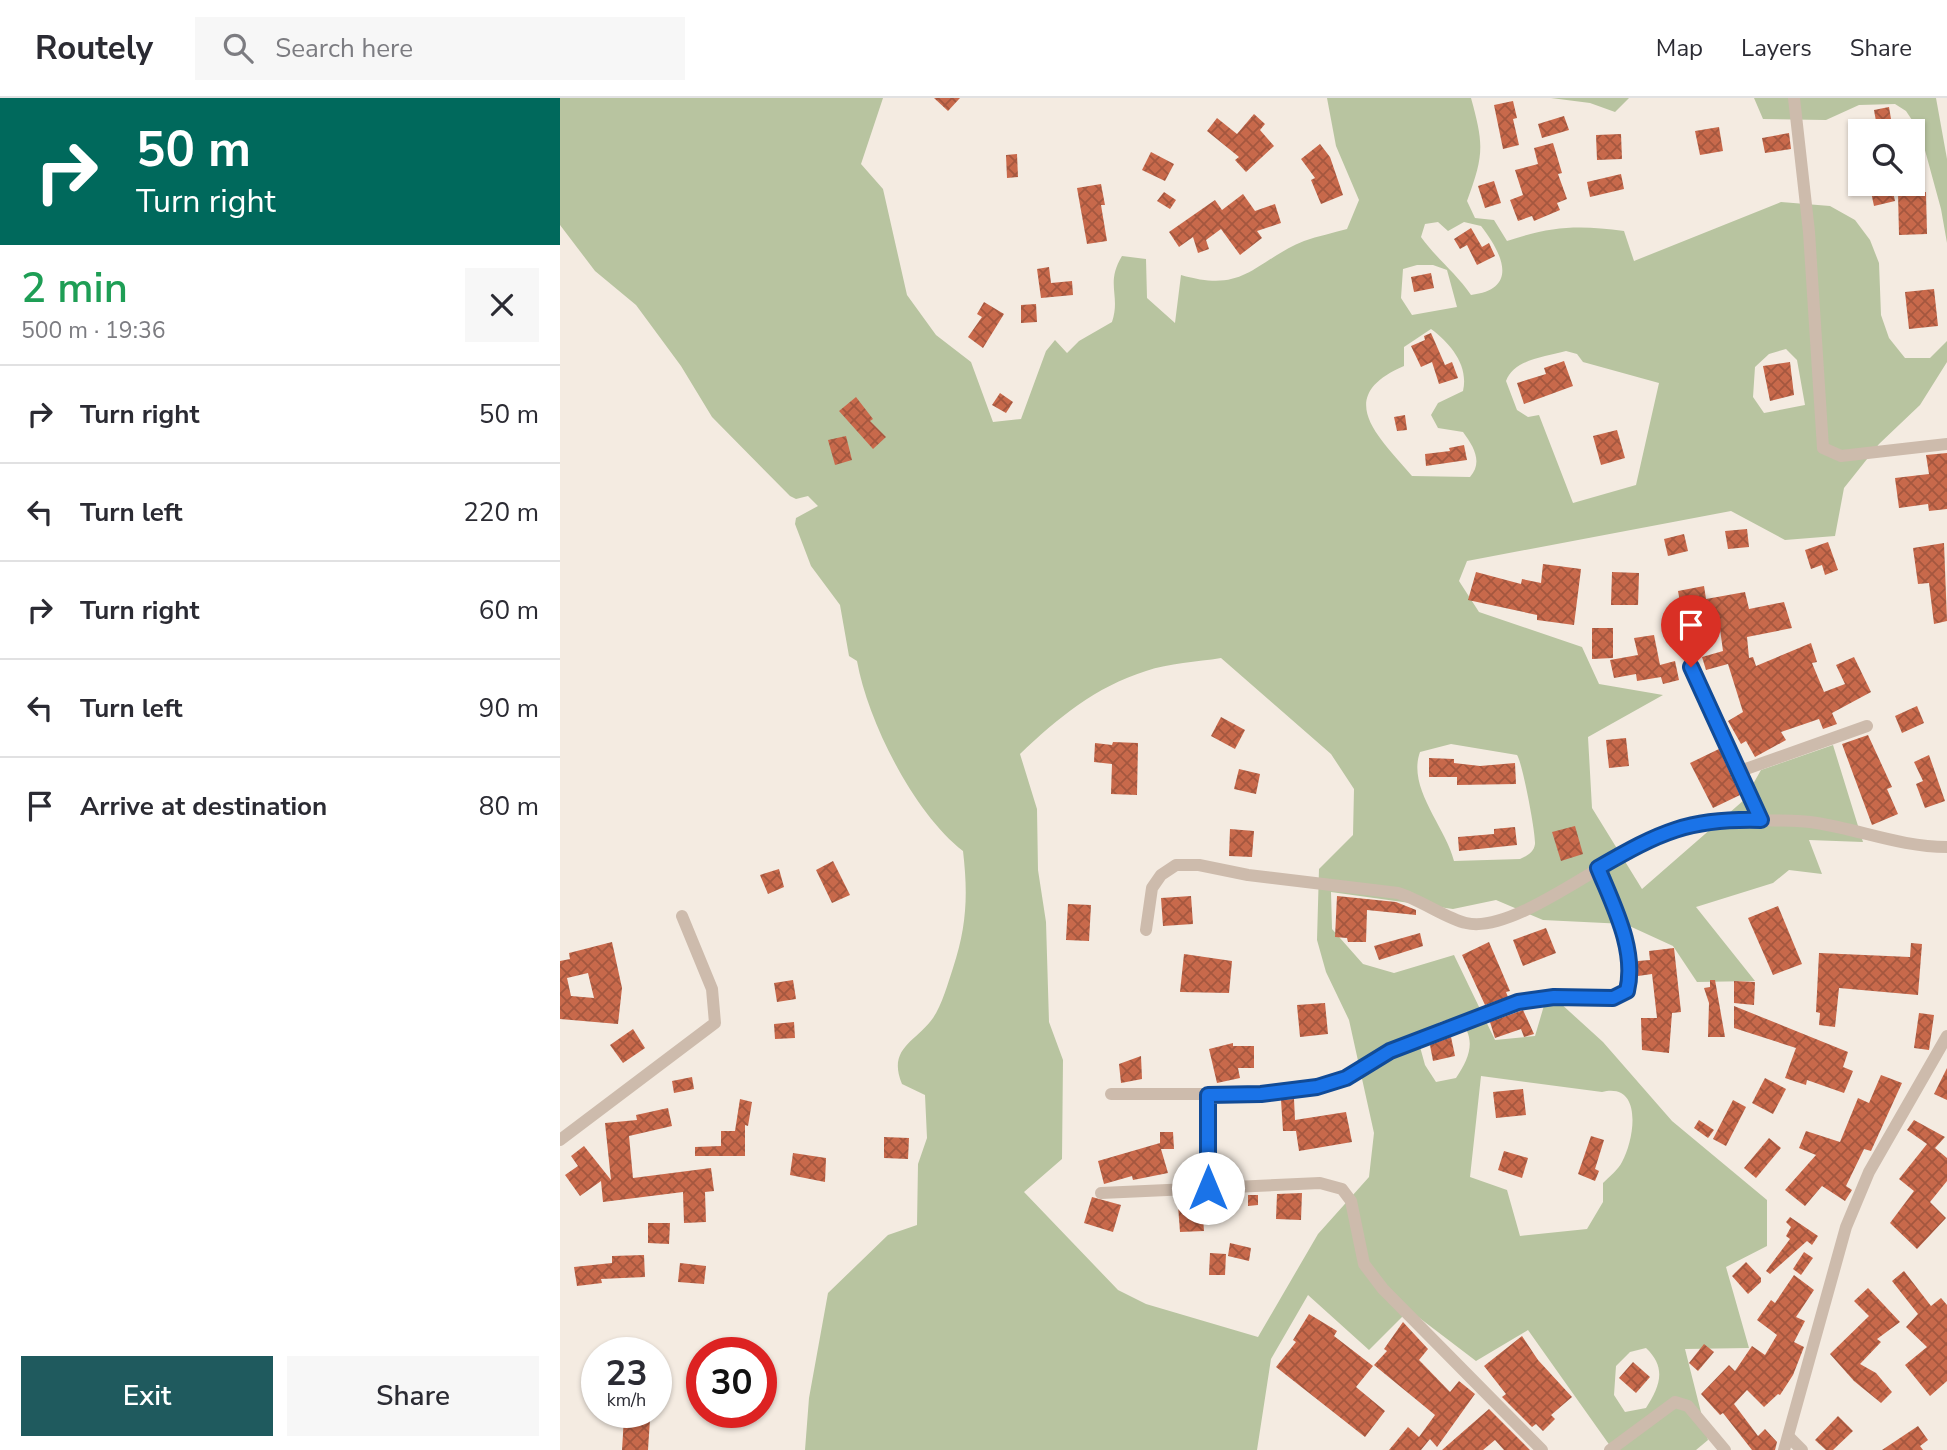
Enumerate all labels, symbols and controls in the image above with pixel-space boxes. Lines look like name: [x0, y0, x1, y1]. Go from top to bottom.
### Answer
search box: [195, 17, 685, 80]
text: Routely: [35, 26, 153, 71]
icon: search: [219, 29, 257, 67]
text: Search here: [275, 31, 413, 66]
text: Map: [1656, 32, 1703, 64]
text: Layers: [1741, 32, 1812, 64]
text: Share: [1850, 32, 1912, 64]
text: 50 m: [136, 116, 251, 183]
map controls: [1848, 119, 1925, 196]
button: search: [1848, 119, 1925, 196]
icon: right: [21, 126, 112, 217]
text: Turn right: [136, 180, 276, 223]
text: 2 min: [21, 260, 128, 317]
button: close: [465, 268, 539, 342]
text: 500 m · 19:36: [21, 315, 166, 346]
icon: right: [21, 395, 59, 433]
text: Turn right: [80, 397, 199, 432]
text: 50 m: [479, 397, 539, 432]
icon: left: [21, 493, 59, 531]
text: Turn left: [80, 495, 183, 530]
text: 220 m: [463, 495, 539, 530]
icon: right: [21, 591, 59, 629]
text: Turn right: [80, 593, 199, 628]
text: 60 m: [479, 593, 539, 628]
pin: [1661, 595, 1721, 667]
icon: arrive: [1672, 606, 1710, 644]
icon: left: [21, 689, 59, 727]
text: Turn left: [80, 691, 183, 726]
text: 90 m: [479, 691, 539, 726]
icon: arrive: [21, 787, 59, 825]
text: Arrive at destination: [80, 789, 327, 824]
text: 80 m: [479, 789, 539, 824]
position arrow: [1171, 1151, 1245, 1225]
speed limit sign: 30: [686, 1337, 777, 1428]
text: 23: [605, 1350, 648, 1397]
button: Exit: [21, 1356, 273, 1436]
button: Share: [287, 1356, 539, 1436]
text: km/h: [607, 1388, 646, 1412]

